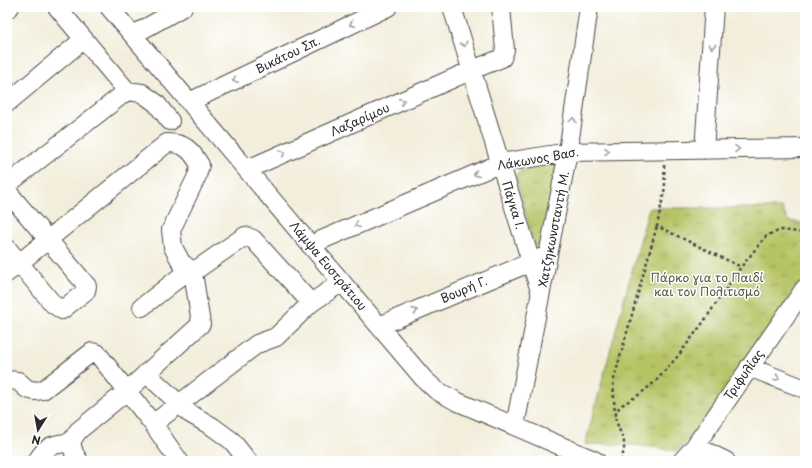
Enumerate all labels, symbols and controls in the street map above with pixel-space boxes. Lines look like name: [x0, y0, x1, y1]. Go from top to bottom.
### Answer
one-way arrow: [349, 19, 357, 27]
street label: Βικάτου Σπ.: [252, 31, 323, 78]
one-way arrow: [459, 41, 468, 48]
one-way arrow: [707, 43, 716, 49]
one-way arrow: [232, 75, 239, 83]
street label: Λαζαρίμου: [327, 98, 392, 140]
one-way arrow: [398, 98, 406, 106]
one-way arrow: [568, 117, 577, 123]
street label: Λάκωνος Βασ.: [496, 142, 580, 174]
one-way arrow: [734, 145, 740, 153]
one-way arrow: [604, 147, 610, 155]
one-way arrow: [279, 150, 287, 158]
one-way arrow: [473, 169, 480, 177]
street label: Χατζηκωνσταντή Μ.: [533, 169, 573, 288]
street label: Πάγκα Ι.: [498, 178, 530, 231]
street label: Λάμψα Ευστράτιου: [286, 217, 372, 314]
one-way arrow: [354, 220, 361, 228]
park label: Πάρκο για το Παιδί και τον Πολιτισμό: [650, 268, 764, 300]
street label: Βουρή Γ.: [437, 271, 490, 307]
one-way arrow: [411, 308, 419, 316]
street label: Τριφυλίας: [719, 345, 767, 404]
one-way arrow: [774, 374, 781, 382]
north arrow: [18, 410, 58, 450]
text: N: [30, 431, 42, 449]

